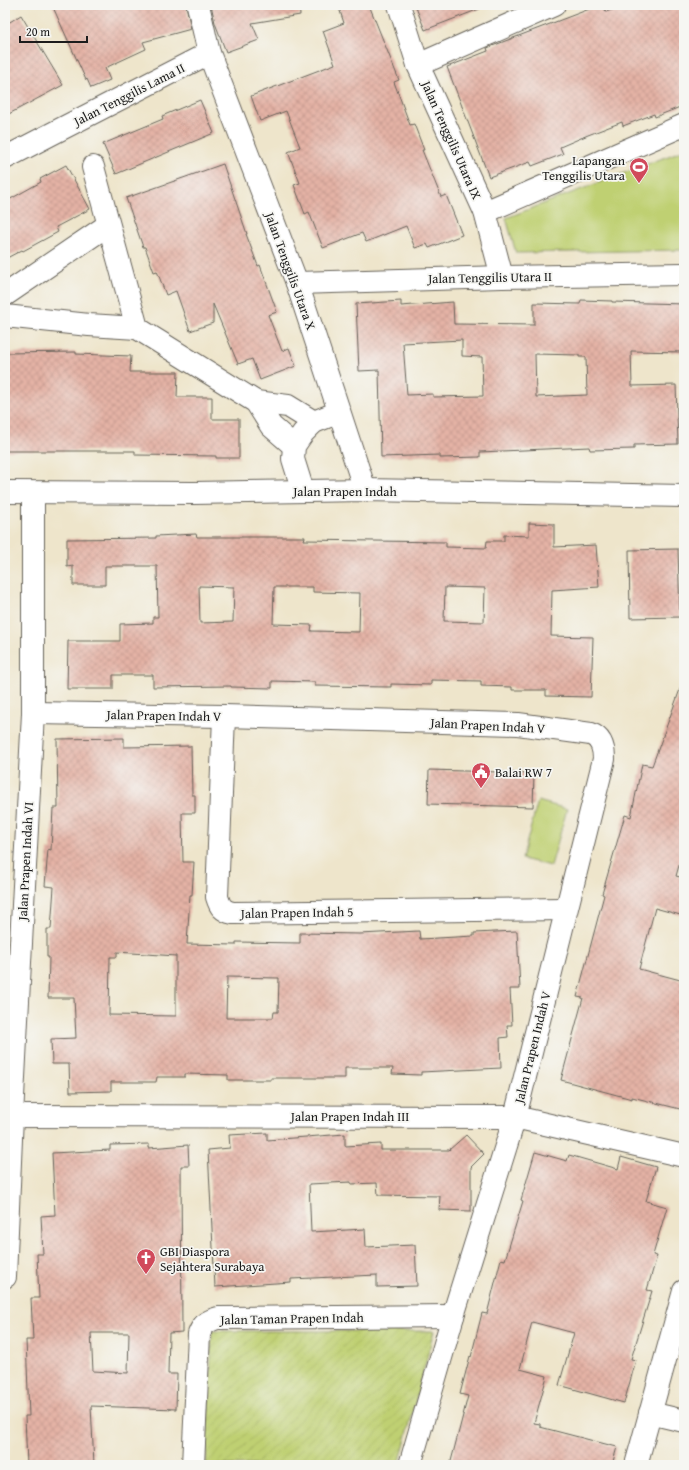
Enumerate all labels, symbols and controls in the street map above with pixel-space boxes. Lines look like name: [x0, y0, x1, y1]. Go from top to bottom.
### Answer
scale bar: [20, 18, 87, 44]
text: 20 m: [26, 23, 50, 40]
street label: Jalan Tenggilis Lama II: [69, 58, 188, 132]
street label: Jalan Tenggilis Utara IX: [416, 76, 486, 202]
place label: Lapangan Tenggilis Utara: [542, 151, 626, 185]
sports icon: Lapangan Tenggilis Utara: [628, 156, 650, 184]
street label: Jalan Tenggilis Utara X: [260, 208, 321, 333]
street label: Jalan Tenggilis Utara II: [426, 267, 552, 288]
street label: Jalan Prapen Indah: [291, 482, 397, 501]
street label: Jalan Prapen Indah V: [104, 705, 222, 726]
street label: Jalan Prapen Indah V: [428, 713, 546, 738]
public building icon: Balai RW 7: [470, 761, 492, 789]
place label: Balai RW 7: [495, 763, 552, 782]
street label: Jalan Prapen Indah VI: [13, 801, 38, 923]
street label: Jalan Prapen Indah 5: [239, 902, 353, 923]
street label: Jalan Prapen Indah V: [509, 989, 556, 1107]
street label: Jalan Prapen Indah III: [289, 1107, 409, 1126]
place label: GBI Diaspora Sejahtera Surabaya: [160, 1242, 265, 1276]
church icon: GBI Diaspora Sejahtera Surabaya: [135, 1247, 157, 1275]
street label: Jalan Taman Prapen Indah: [218, 1308, 365, 1329]

